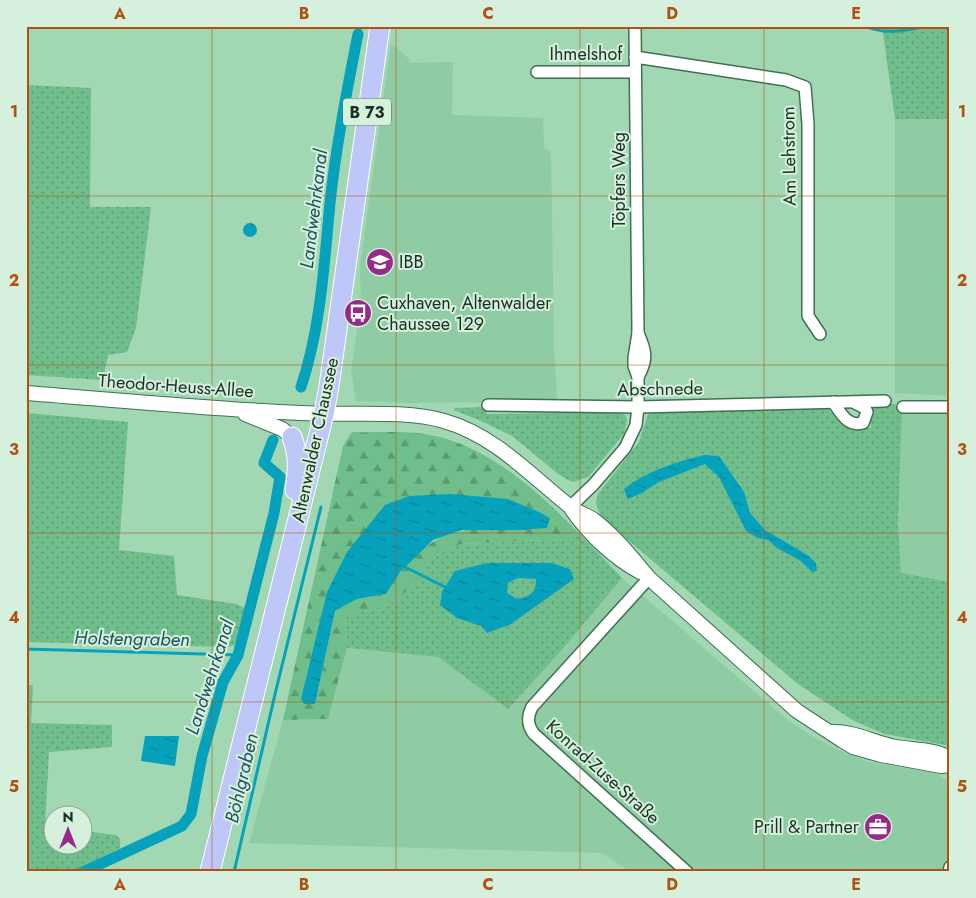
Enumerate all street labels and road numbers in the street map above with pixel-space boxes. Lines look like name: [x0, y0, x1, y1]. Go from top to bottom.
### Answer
street label: Ihmelshof: [550, 41, 623, 67]
road number: B 73: [343, 98, 391, 125]
street label: Am Lehstrom: [775, 106, 803, 206]
street label: Töpfers Weg: [606, 132, 632, 228]
street label: Altenwalder Chaussee: [285, 355, 345, 525]
street label: Theodor-Heuss-Allee: [98, 368, 254, 404]
street label: Abschnede: [617, 375, 703, 403]
street label: Konrad-Zuse-Straße: [540, 714, 666, 830]

